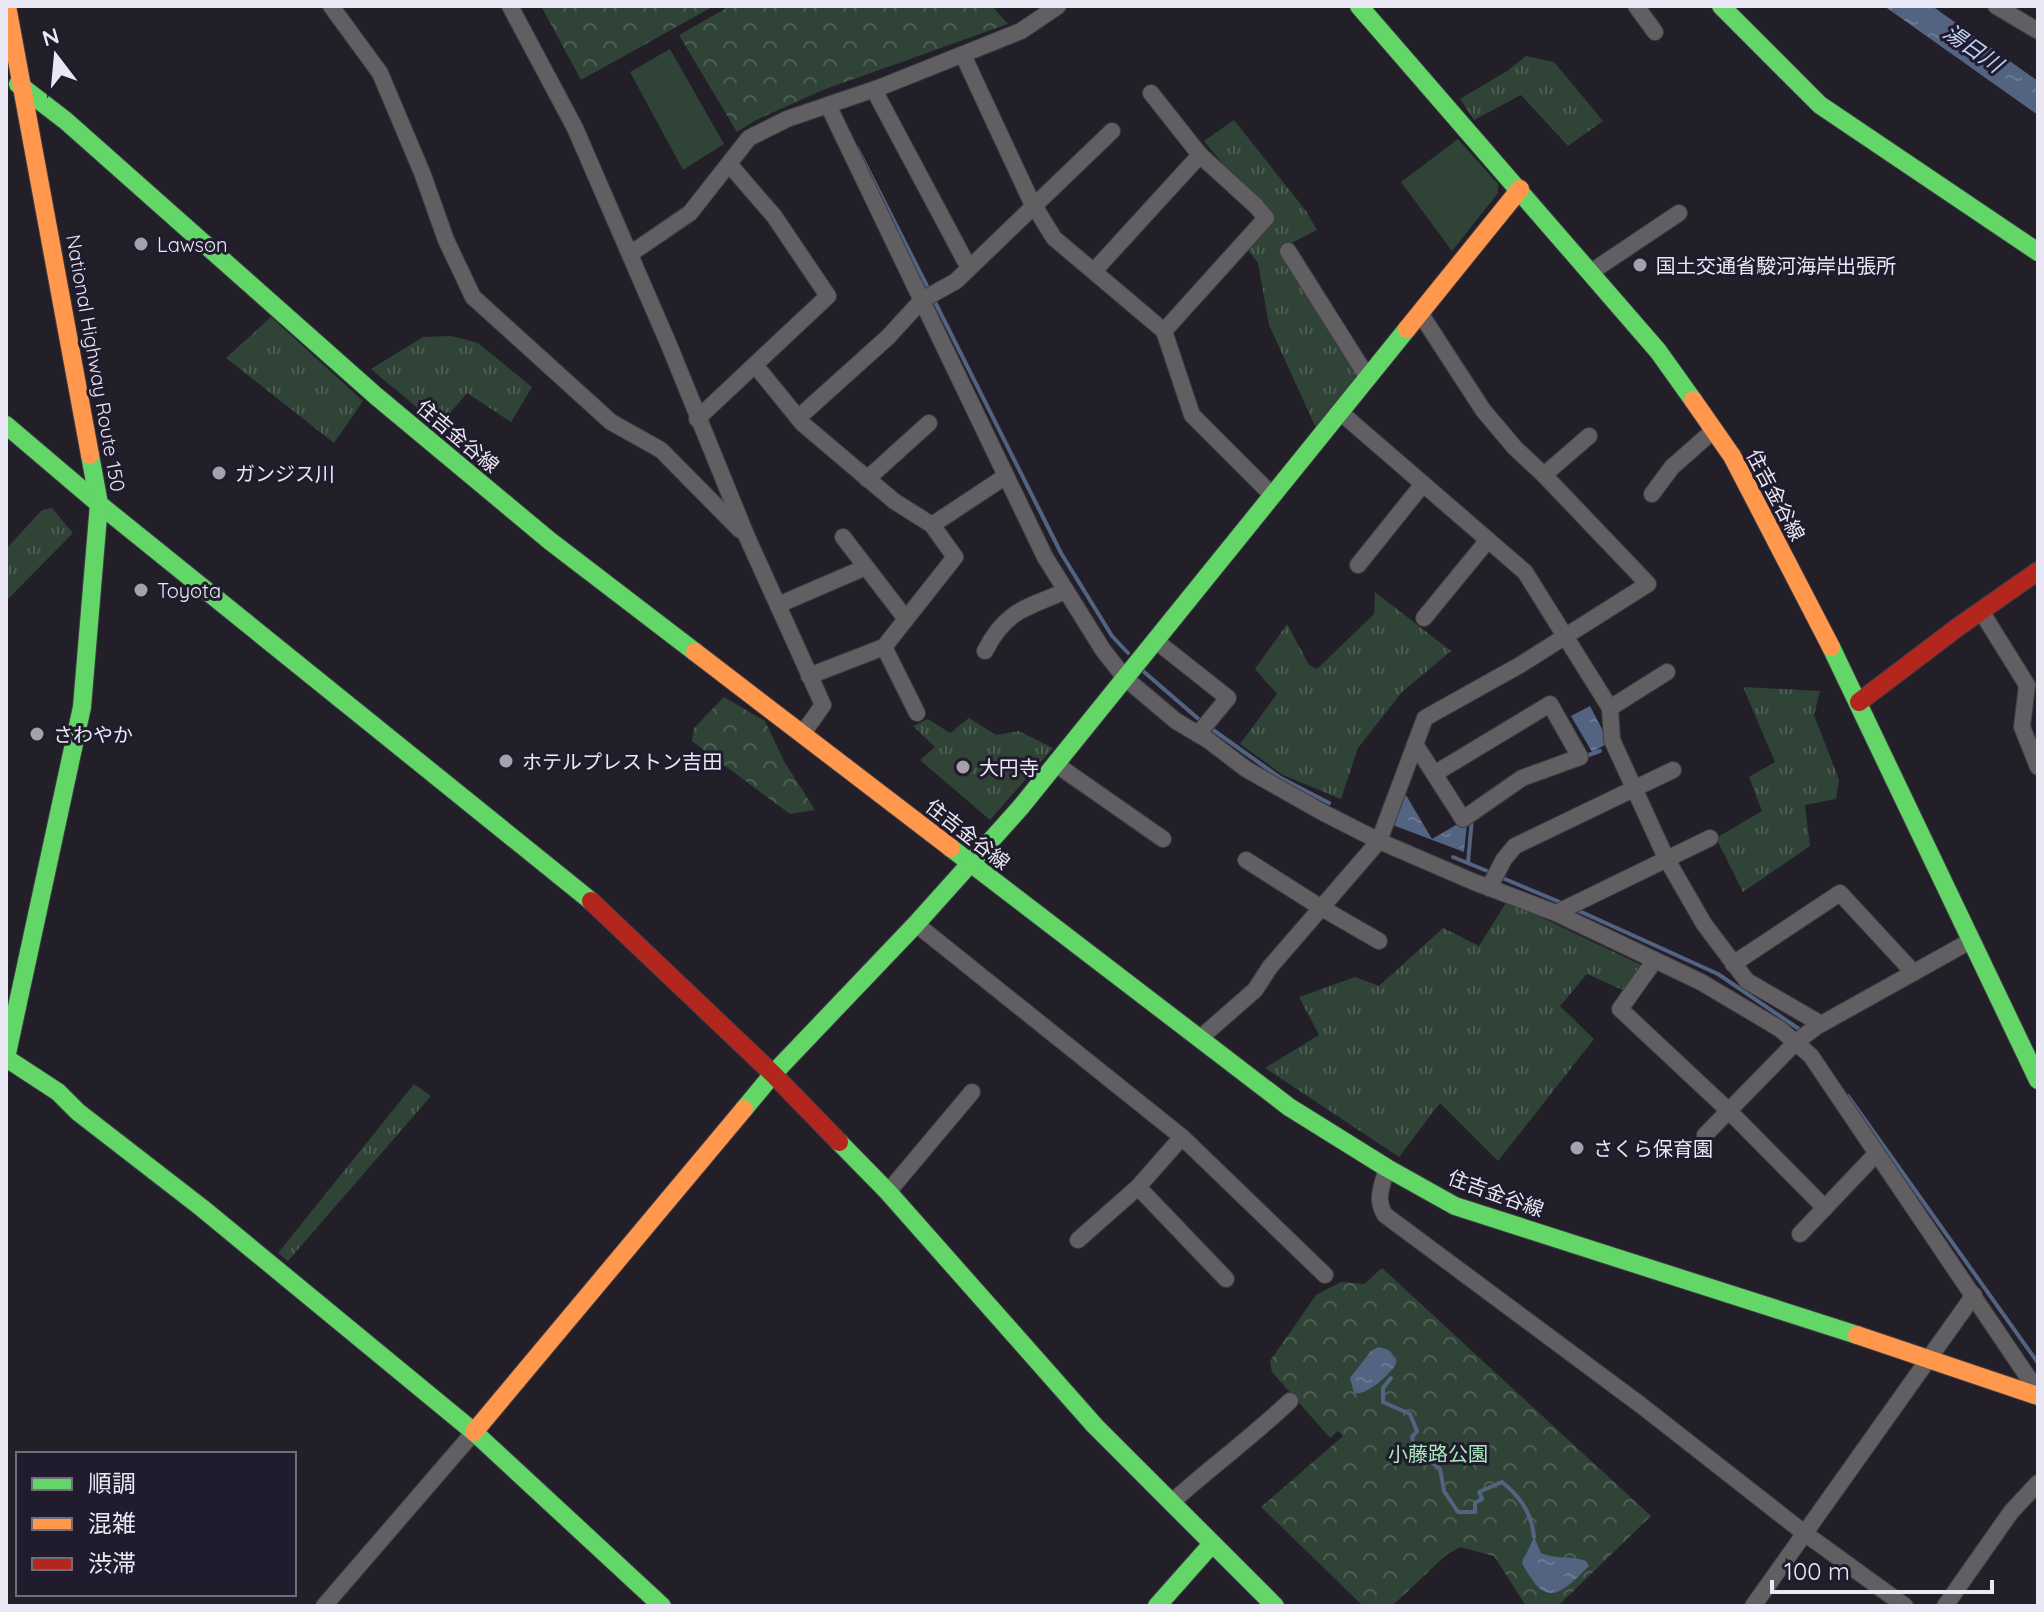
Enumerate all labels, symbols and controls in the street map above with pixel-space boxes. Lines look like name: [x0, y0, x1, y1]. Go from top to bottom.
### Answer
north arrow: [16, 16, 96, 96]
water label: 湯日川: [1938, 18, 2010, 80]
text: N: [39, 21, 62, 52]
place label: Lawson: [157, 232, 228, 257]
street label: National Highway Route 150: [61, 233, 131, 493]
marker: Lawson: [132, 235, 150, 253]
place label: 国土交通省駿河海岸出張所: [1656, 253, 1896, 278]
marker: 国土交通省駿河海岸出張所: [1631, 256, 1649, 274]
street label: 住吉金谷線: [412, 394, 504, 478]
street label: 住吉金谷線: [1741, 445, 1811, 545]
place label: ガンジス川: [235, 461, 335, 486]
marker: ガンジス川: [210, 464, 228, 482]
place label: Toyota: [157, 578, 221, 603]
marker: Toyota: [132, 581, 150, 599]
place label: さわやか: [53, 722, 133, 747]
marker: さわやか: [28, 725, 46, 743]
place label: ホテルプレストン吉田: [522, 749, 722, 774]
marker: ホテルプレストン吉田: [497, 752, 515, 770]
place label: 大円寺: [979, 755, 1039, 780]
marker: 大円寺: [954, 758, 972, 776]
street label: 住吉金谷線: [921, 793, 1015, 875]
place label: さくら保育園: [1593, 1136, 1713, 1161]
marker: さくら保育園: [1568, 1139, 1586, 1157]
street label: 住吉金谷線: [1445, 1164, 1547, 1222]
park label: 小藤路公園: [1388, 1441, 1488, 1466]
legend: [16, 1452, 296, 1596]
text: 順調: [88, 1468, 136, 1498]
text: 混雑: [88, 1508, 136, 1538]
scale bar: [1772, 1544, 1992, 1594]
text: 渋滞: [88, 1548, 136, 1578]
text: 100 m: [1784, 1556, 1850, 1586]

